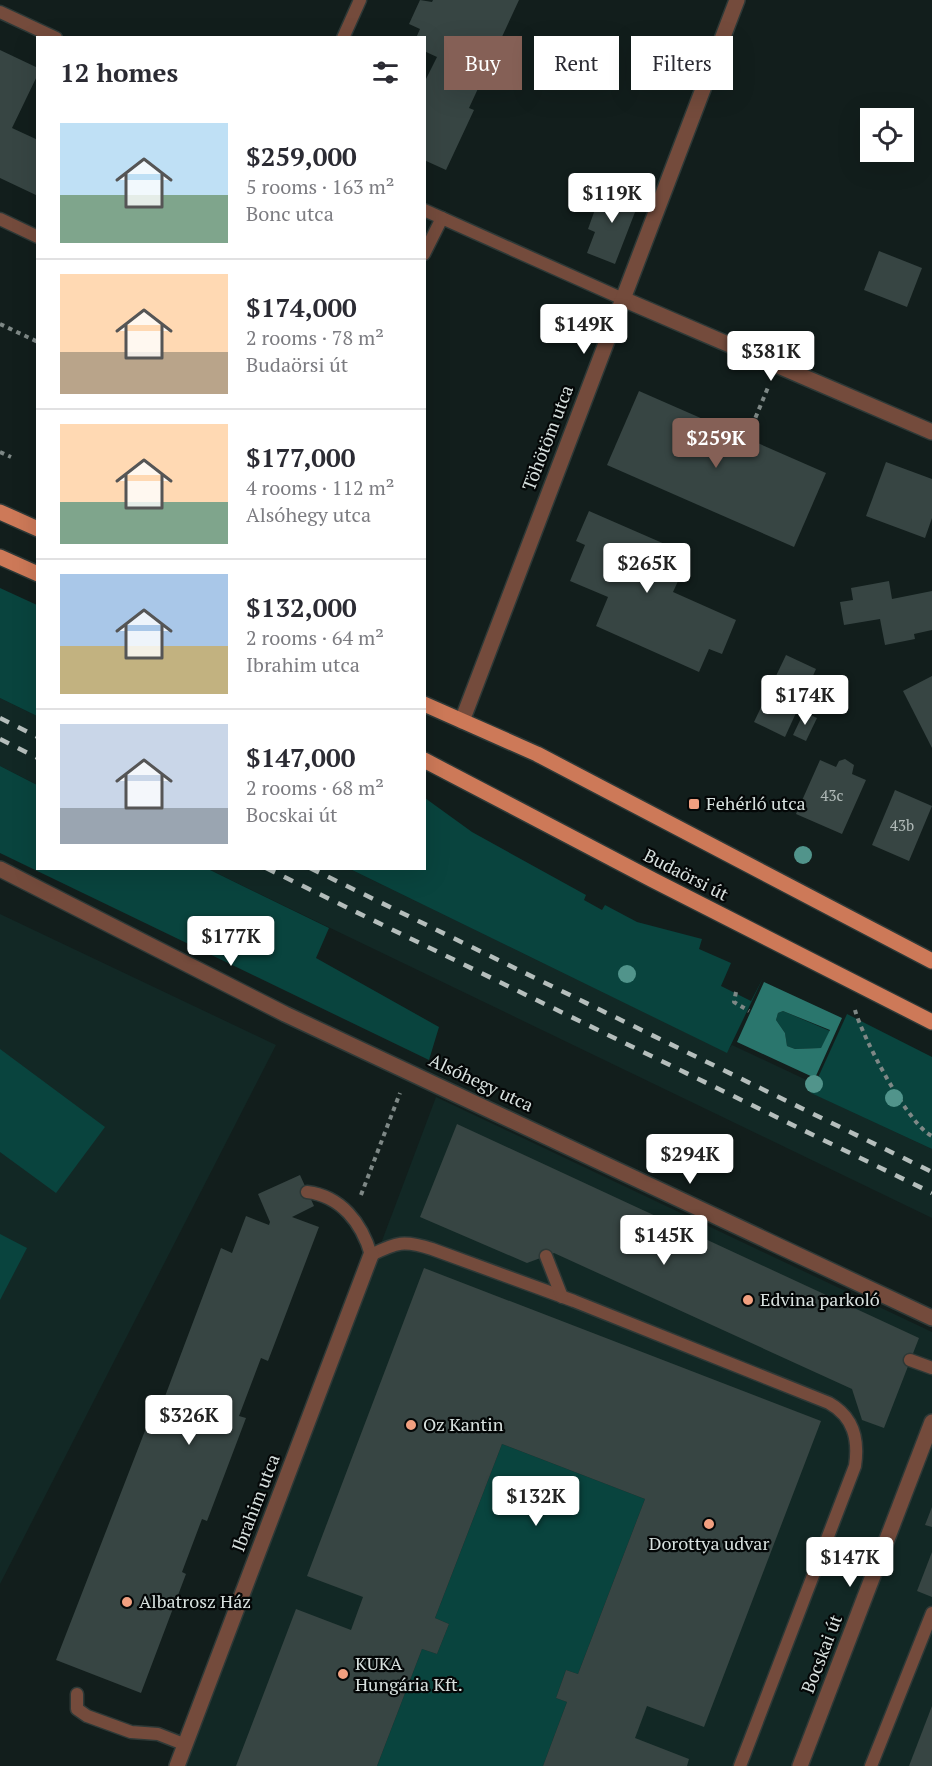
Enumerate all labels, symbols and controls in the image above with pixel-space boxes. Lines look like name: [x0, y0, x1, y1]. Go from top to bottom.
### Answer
chip: Buy: [444, 36, 522, 90]
chip: Rent: [534, 36, 619, 90]
chip: Filters: [631, 36, 733, 90]
text: 12 homes: [60, 55, 178, 89]
icon: filters: [369, 56, 402, 89]
map controls: [860, 108, 914, 162]
button: locate: [860, 108, 914, 162]
text: $259,000: [246, 139, 357, 173]
icon: home: [108, 147, 180, 219]
text: 5 rooms · 163 m²: [246, 173, 394, 200]
pin: $119K: [570, 173, 654, 224]
text: $119K: [582, 179, 642, 206]
text: Bonc utca: [246, 200, 334, 227]
text: $174,000: [246, 290, 357, 324]
icon: home: [108, 298, 180, 370]
pin: $149K: [542, 304, 626, 355]
text: $149K: [554, 310, 614, 337]
text: 2 rooms · 78 m²: [246, 324, 384, 351]
pin: $381K: [729, 331, 813, 382]
text: $381K: [741, 337, 801, 364]
text: Budaörsi út: [246, 351, 348, 378]
street label: Töhötöm utca: [516, 381, 578, 494]
pin: $259K: [674, 418, 758, 469]
text: $259K: [686, 424, 746, 451]
text: $177,000: [246, 440, 355, 474]
icon: home: [108, 448, 180, 520]
text: 4 rooms · 112 m²: [246, 474, 394, 501]
text: Alsóhegy utca: [246, 501, 371, 528]
pin: $265K: [605, 543, 689, 594]
text: $265K: [617, 549, 677, 576]
text: $132,000: [246, 590, 357, 624]
icon: home: [108, 598, 180, 670]
text: 2 rooms · 64 m²: [246, 624, 384, 651]
text: Ibrahim utca: [246, 651, 360, 678]
pin: $174K: [763, 675, 847, 726]
text: $174K: [775, 681, 835, 708]
text: $147,000: [246, 740, 355, 774]
icon: home: [108, 748, 180, 820]
text: 2 rooms · 68 m²: [246, 774, 384, 801]
house number: 43c: [821, 785, 843, 805]
place label: Fehérló utca: [706, 791, 806, 815]
marker: Fehérló utca: [687, 797, 701, 811]
text: Bocskai út: [246, 801, 338, 828]
house number: 43b: [890, 815, 914, 835]
street label: Budaörsi út: [640, 843, 733, 906]
pin: $177K: [189, 916, 273, 967]
text: $177K: [201, 922, 261, 949]
street label: Alsóhegy utca: [425, 1047, 537, 1117]
pin: $294K: [648, 1134, 732, 1185]
text: $294K: [660, 1140, 720, 1167]
pin: $145K: [622, 1215, 706, 1266]
text: $145K: [634, 1221, 694, 1248]
place label: Edvina parkoló: [760, 1287, 880, 1311]
marker: Edvina parkoló: [741, 1293, 755, 1307]
pin: $326K: [147, 1395, 231, 1446]
text: $326K: [159, 1401, 219, 1428]
place label: Oz Kantin: [423, 1412, 504, 1436]
marker: Oz Kantin: [404, 1418, 418, 1432]
street label: Ibrahim utca: [225, 1450, 285, 1555]
pin: $132K: [494, 1476, 578, 1527]
text: $132K: [506, 1482, 566, 1509]
marker: Dorottya udvar: [702, 1517, 716, 1531]
place label: Dorottya udvar: [649, 1531, 769, 1555]
pin: $147K: [808, 1537, 892, 1588]
text: $147K: [820, 1543, 880, 1570]
place label: Albatrosz Ház: [139, 1589, 251, 1613]
marker: Albatrosz Ház: [120, 1595, 134, 1609]
street label: Bocskai út: [795, 1611, 847, 1696]
place label: KUKA Hungária Kft.: [355, 1651, 463, 1696]
marker: KUKA Hungária Kft.: [336, 1667, 350, 1681]

